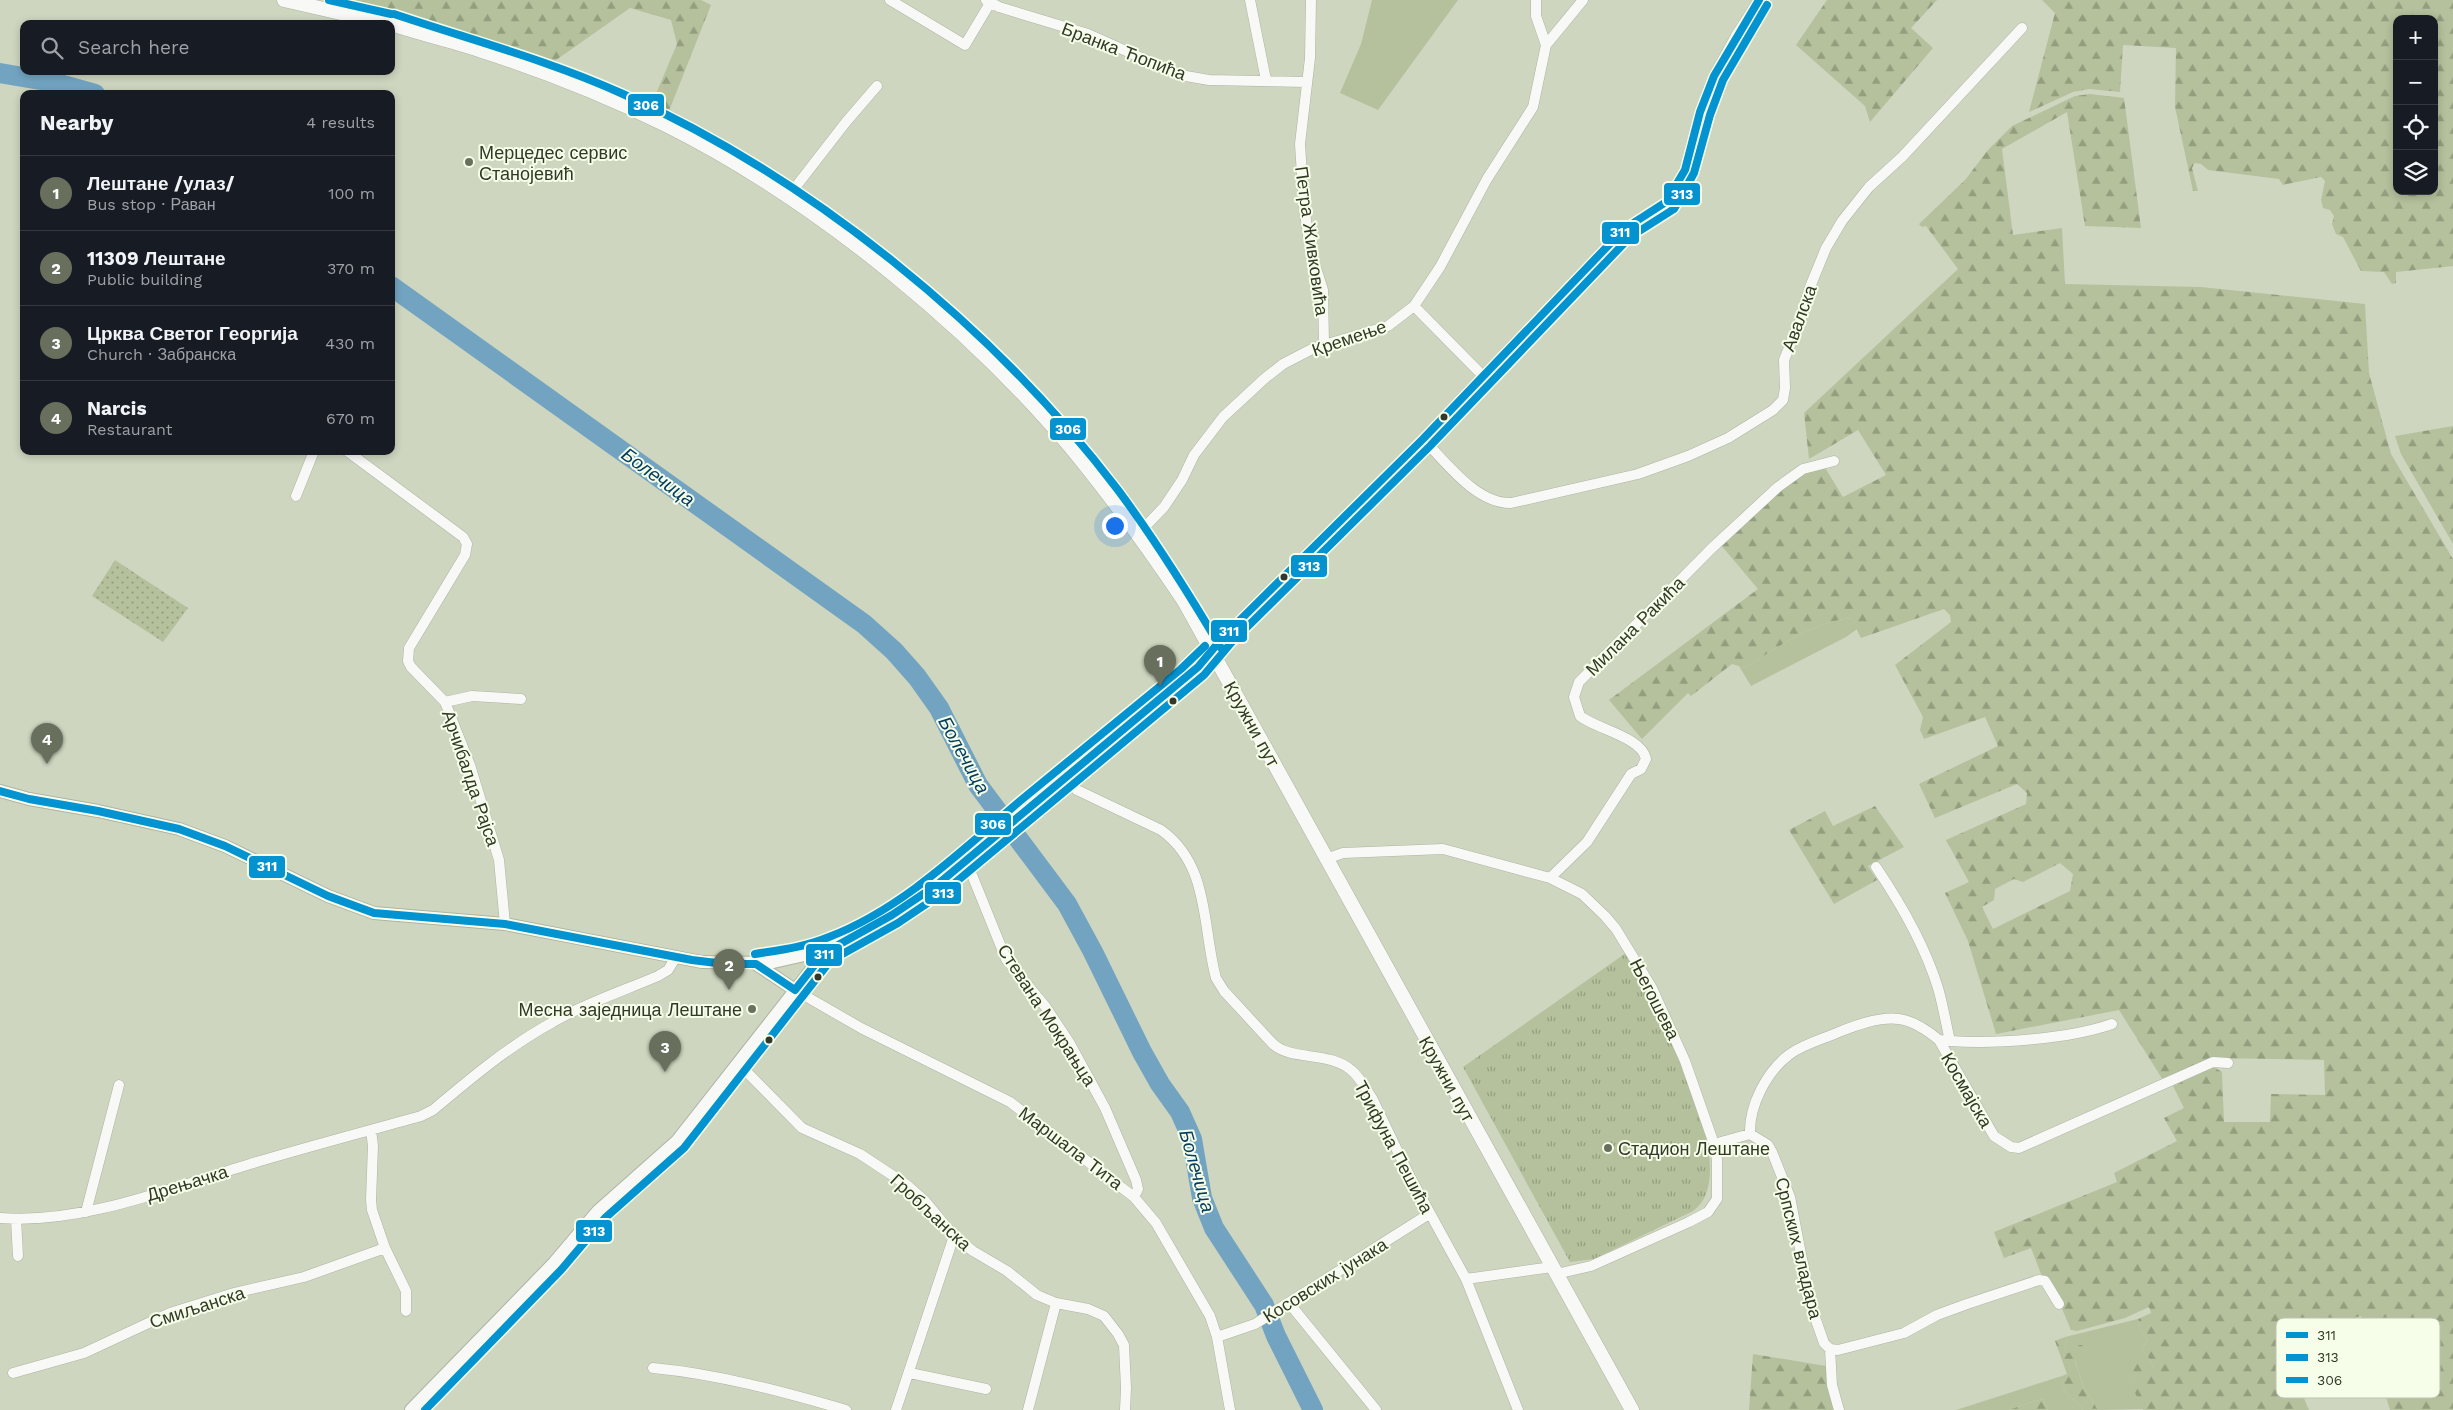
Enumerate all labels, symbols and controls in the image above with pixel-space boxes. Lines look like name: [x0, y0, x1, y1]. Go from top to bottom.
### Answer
map controls: [2393, 15, 2438, 195]
button: +: [2393, 15, 2438, 60]
street label: Бранка Ћопића: [1059, 18, 1190, 85]
search box: [20, 20, 395, 75]
icon: search: [38, 34, 66, 62]
text: Search here: [78, 36, 189, 59]
button: −: [2393, 60, 2438, 105]
line badge: 306: [627, 93, 665, 117]
text: 306: [633, 97, 659, 113]
button: locate: [2393, 105, 2438, 150]
text: Nearby: [40, 110, 113, 135]
text: 4 results: [306, 113, 375, 132]
place label: Мерцедес сервис Станојевић: [479, 142, 627, 184]
button: layers: [2393, 150, 2438, 195]
marker: Мерцедес сервис Станојевић: [463, 156, 475, 168]
street label: Петра Живковића: [1291, 165, 1333, 318]
text: Лештане /улаз/: [87, 172, 235, 195]
line badge: 313: [1663, 182, 1701, 206]
text: 1: [53, 184, 59, 203]
text: 100 m: [328, 184, 375, 203]
text: 313: [1671, 186, 1693, 202]
text: Bus stop · Раван: [87, 195, 216, 214]
line badge: 311: [1601, 221, 1640, 245]
text: 311: [1610, 224, 1630, 240]
text: 11309 Лештане: [87, 247, 226, 270]
text: 2: [51, 259, 61, 278]
text: 370 m: [327, 259, 375, 278]
text: Public building: [87, 270, 202, 289]
street label: Авалска: [1777, 281, 1821, 354]
street label: Кремење: [1309, 315, 1389, 361]
text: Црква Светог Георгија: [87, 322, 298, 345]
text: 3: [51, 334, 61, 353]
text: 430 m: [325, 334, 375, 353]
text: Church · Забранска: [87, 345, 236, 364]
text: Narcis: [87, 397, 147, 420]
text: 4: [51, 409, 61, 428]
text: 670 m: [326, 409, 375, 428]
unlabelled marker: [1439, 412, 1449, 422]
line badge: 306: [1049, 417, 1087, 441]
text: Restaurant: [87, 420, 173, 439]
text: 306: [1055, 421, 1081, 437]
water label: Болечица: [617, 443, 699, 511]
your location: [1102, 513, 1128, 539]
line badge: 313: [1290, 554, 1328, 578]
text: 313: [1298, 558, 1320, 574]
unlabelled marker: [1279, 572, 1289, 582]
street label: Милана Ракића: [1581, 572, 1689, 680]
line badge: 311: [1210, 619, 1248, 643]
text: 311: [1219, 623, 1239, 639]
pin: 1: [1144, 645, 1176, 686]
street label: Кружни пут: [1220, 678, 1284, 770]
unlabelled marker: [1168, 696, 1178, 706]
street label: Арчибалда Рајса: [438, 707, 504, 850]
water label: Болечица: [933, 712, 995, 798]
pin: 4: [31, 723, 63, 764]
line badge: 306: [974, 812, 1012, 836]
text: 306: [980, 816, 1006, 832]
line badge: 311: [248, 855, 286, 879]
text: 311: [257, 858, 277, 874]
line badge: 313: [924, 881, 962, 905]
text: 313: [932, 885, 954, 901]
street label: Стевана Мокрањца: [993, 940, 1101, 1091]
line badge: 311: [805, 943, 843, 967]
text: 311: [814, 946, 834, 962]
pin: 2: [713, 949, 745, 990]
street label: Његошева: [1626, 955, 1685, 1044]
unlabelled marker: [813, 972, 823, 982]
place label: Месна заједница Лештане: [519, 999, 742, 1020]
marker: Месна заједница Лештане: [746, 1003, 758, 1015]
pin: 3: [649, 1031, 681, 1072]
street label: Кружни пут: [1415, 1033, 1479, 1125]
unlabelled marker: [764, 1035, 774, 1045]
street label: Космајска: [1937, 1049, 1997, 1132]
street label: Трифуна Пешића: [1350, 1077, 1438, 1218]
street label: Маршала Тита: [1015, 1102, 1128, 1194]
water label: Болечица: [1174, 1127, 1220, 1215]
place label: Стадион Лештане: [1618, 1138, 1770, 1159]
marker: Стадион Лештане: [1602, 1142, 1614, 1154]
street label: Дрењачка: [144, 1160, 231, 1205]
street label: Гробљанска: [886, 1169, 976, 1255]
street label: Српских владара: [1771, 1175, 1827, 1322]
line badge: 313: [575, 1219, 613, 1243]
text: 313: [583, 1223, 605, 1239]
street label: Косовских јунака: [1259, 1233, 1392, 1327]
street label: Смиљанска: [147, 1281, 248, 1332]
legend: [2276, 1318, 2440, 1398]
text: 311: [2317, 1327, 2336, 1343]
text: 313: [2317, 1349, 2339, 1365]
text: 306: [2317, 1372, 2342, 1388]

